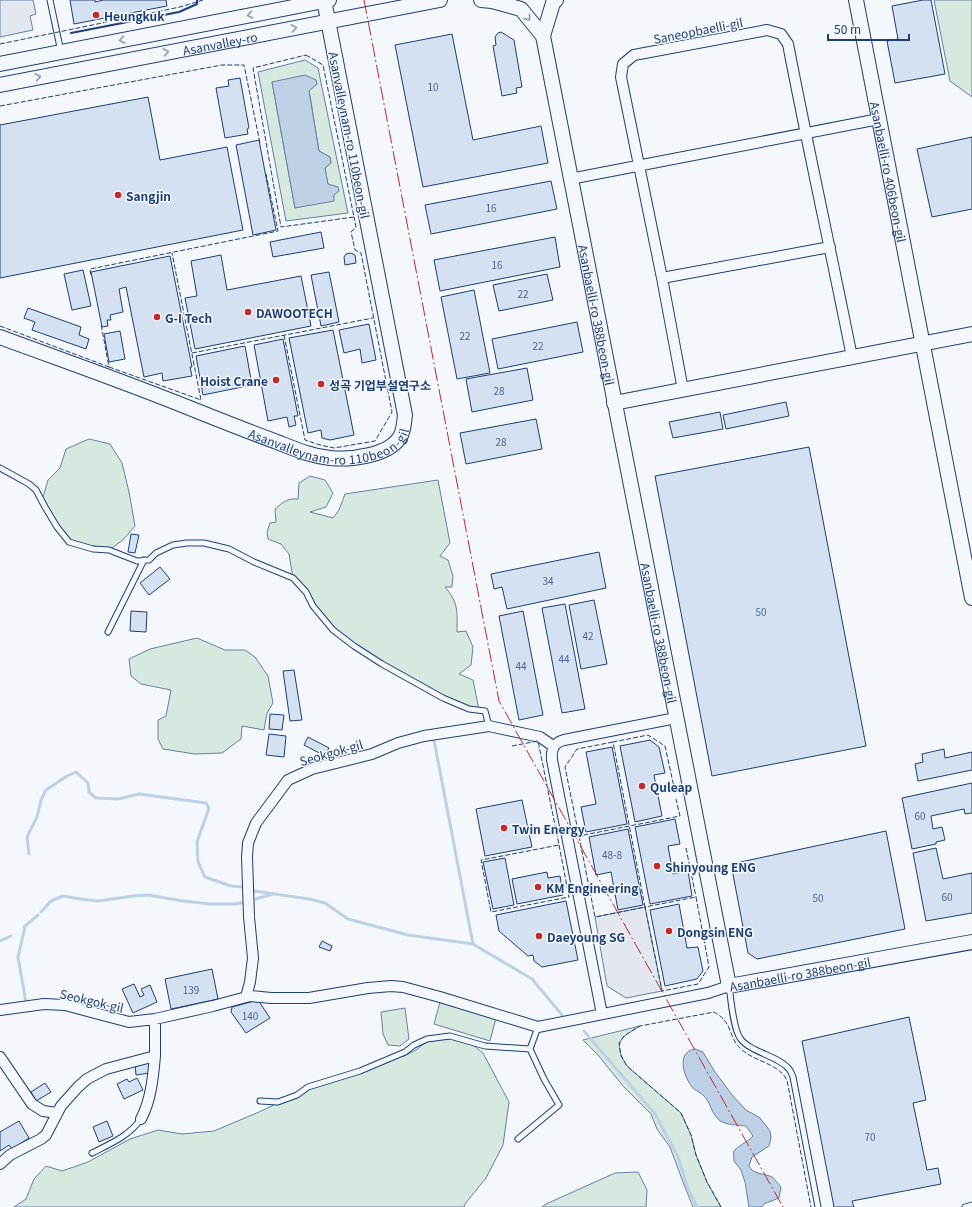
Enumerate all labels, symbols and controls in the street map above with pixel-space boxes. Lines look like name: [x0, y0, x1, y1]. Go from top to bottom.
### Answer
place label: Heungkuk: [104, 7, 165, 24]
marker: Heungkuk: [91, 10, 101, 20]
one-way arrow: [247, 11, 253, 19]
one-way arrow: [523, 13, 530, 20]
street label: Saneopbaelli-gil: [652, 13, 744, 47]
scale bar: [828, 16, 909, 42]
text: 50 m: [834, 20, 861, 37]
one-way arrow: [290, 24, 297, 32]
street label: Asanvalley-ro: [181, 27, 259, 58]
one-way arrow: [119, 35, 125, 44]
one-way arrow: [163, 49, 169, 57]
street label: Asanvalleynam-ro 110beon-gil: [325, 50, 375, 220]
one-way arrow: [35, 74, 41, 82]
house number: 10: [427, 79, 439, 94]
street label: Asanbaelli-ro 406beon-gil: [867, 100, 911, 244]
place label: Sangjin: [126, 187, 171, 204]
marker: Sangjin: [113, 190, 123, 200]
house number: 16: [485, 200, 497, 215]
street label: Asanbaelli-ro 388beon-gil: [575, 243, 620, 387]
house number: 16: [491, 257, 503, 272]
house number: 22: [517, 286, 529, 301]
place label: DAWOOTECH: [256, 304, 333, 321]
marker: DAWOOTECH: [243, 307, 253, 317]
place label: G-I Tech: [165, 309, 212, 326]
marker: G-I Tech: [152, 312, 162, 322]
house number: 22: [459, 328, 471, 343]
house number: 22: [532, 338, 544, 353]
place label: Hoist Crane: [200, 372, 268, 389]
marker: Hoist Crane: [271, 375, 281, 385]
place label: 성곡 기업부설연구소: [329, 376, 431, 393]
marker: 성곡 기업부설연구소: [316, 379, 326, 389]
house number: 28: [493, 383, 505, 398]
street label: Asanvalleynam-ro 110beon-gil: [239, 415, 409, 439]
text: Asanvalleynam-ro 110beon-gil: [247, 424, 411, 467]
house number: 28: [495, 434, 507, 449]
street label: Asanbaelli-ro 388beon-gil: [638, 561, 682, 705]
house number: 34: [542, 573, 554, 588]
house number: 50: [755, 604, 767, 619]
house number: 42: [582, 628, 594, 643]
house number: 44: [558, 651, 570, 666]
house number: 44: [515, 658, 527, 673]
street label: Seokgok-gil: [297, 735, 365, 769]
place label: Quleap: [650, 778, 692, 795]
marker: Quleap: [637, 781, 647, 791]
house number: 60: [914, 808, 926, 823]
place label: Twin Energy: [512, 820, 585, 837]
marker: Twin Energy: [499, 823, 509, 833]
house number: 48-8: [602, 847, 623, 862]
place label: Shinyoung ENG: [665, 858, 756, 875]
marker: Shinyoung ENG: [652, 861, 662, 871]
place label: KM Engineering: [546, 879, 638, 896]
marker: KM Engineering: [533, 882, 543, 892]
house number: 60: [941, 889, 953, 904]
house number: 50: [812, 890, 824, 905]
place label: Dongsin ENG: [677, 923, 753, 940]
marker: Dongsin ENG: [664, 926, 674, 936]
place label: Daeyoung SG: [547, 928, 625, 945]
marker: Daeyoung SG: [534, 931, 544, 941]
street label: Asanbaelli-ro 388beon-gil: [728, 952, 872, 994]
house number: 139: [183, 982, 200, 997]
street label: Seokgok-gil: [58, 984, 126, 1016]
house number: 140: [242, 1008, 259, 1023]
house number: 70: [864, 1129, 876, 1144]

